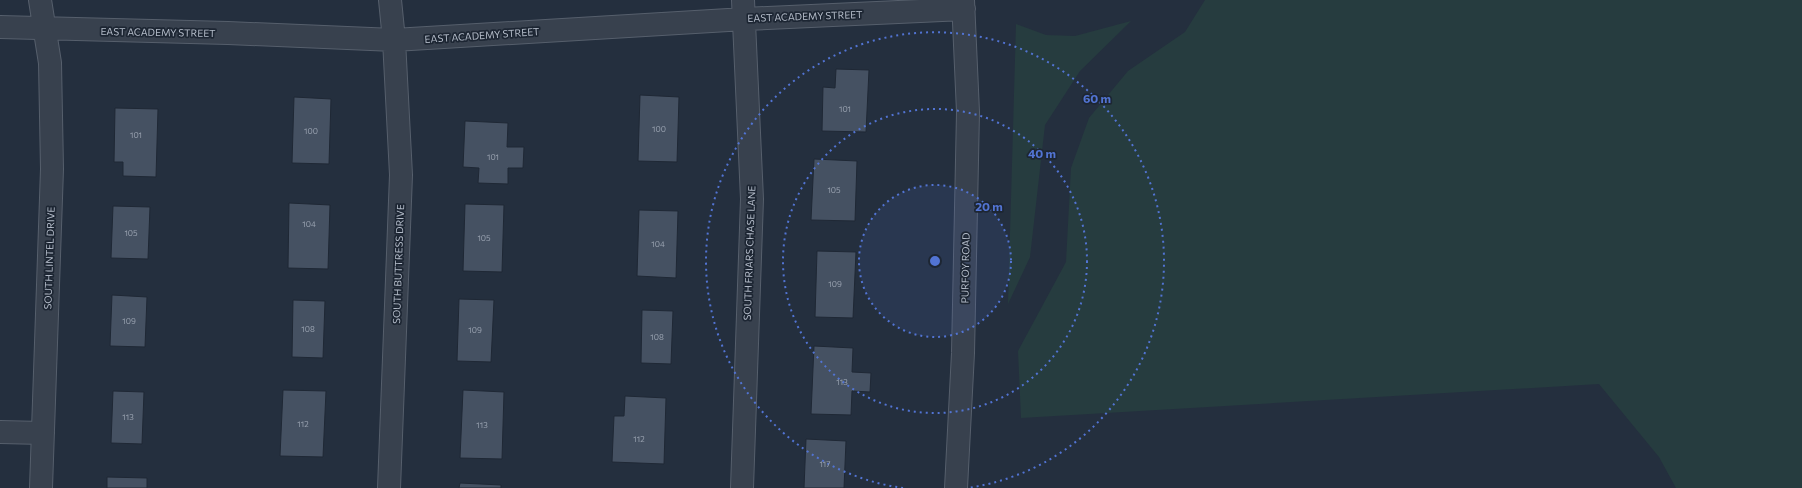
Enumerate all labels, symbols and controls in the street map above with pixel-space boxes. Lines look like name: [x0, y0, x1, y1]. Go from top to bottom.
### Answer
street label: EAST ACADEMY STREET: [747, 8, 863, 24]
street label: EAST ACADEMY STREET: [100, 25, 216, 39]
street label: EAST ACADEMY STREET: [424, 25, 540, 45]
text: 60 m: [1083, 91, 1111, 105]
house number: 101: [839, 104, 851, 114]
house number: 100: [652, 124, 666, 134]
house number: 100: [304, 126, 318, 136]
house number: 101: [130, 130, 142, 140]
text: 40 m: [1028, 146, 1056, 160]
house number: 101: [487, 152, 499, 162]
street label: SOUTH FRIARS CHASE LANE: [741, 185, 757, 321]
house number: 105: [827, 185, 841, 195]
text: 20 m: [975, 199, 1003, 213]
street label: SOUTH BUTTRESS DRIVE: [390, 204, 406, 324]
street label: SOUTH LINTEL DRIVE: [41, 206, 57, 310]
house number: 104: [302, 219, 316, 229]
house number: 105: [124, 228, 138, 238]
street label: PURFOY ROAD: [958, 232, 972, 304]
house number: 105: [477, 233, 491, 243]
house number: 104: [651, 239, 665, 249]
centre of rings: [928, 254, 942, 268]
house number: 109: [828, 279, 842, 289]
house number: 109: [122, 316, 136, 326]
house number: 108: [301, 324, 315, 334]
house number: 109: [468, 325, 482, 335]
house number: 108: [650, 332, 664, 342]
house number: 113: [836, 377, 848, 387]
house number: 113: [122, 412, 134, 422]
house number: 112: [297, 419, 309, 429]
house number: 113: [476, 420, 488, 430]
house number: 112: [633, 434, 645, 444]
house number: 117: [819, 459, 831, 469]

